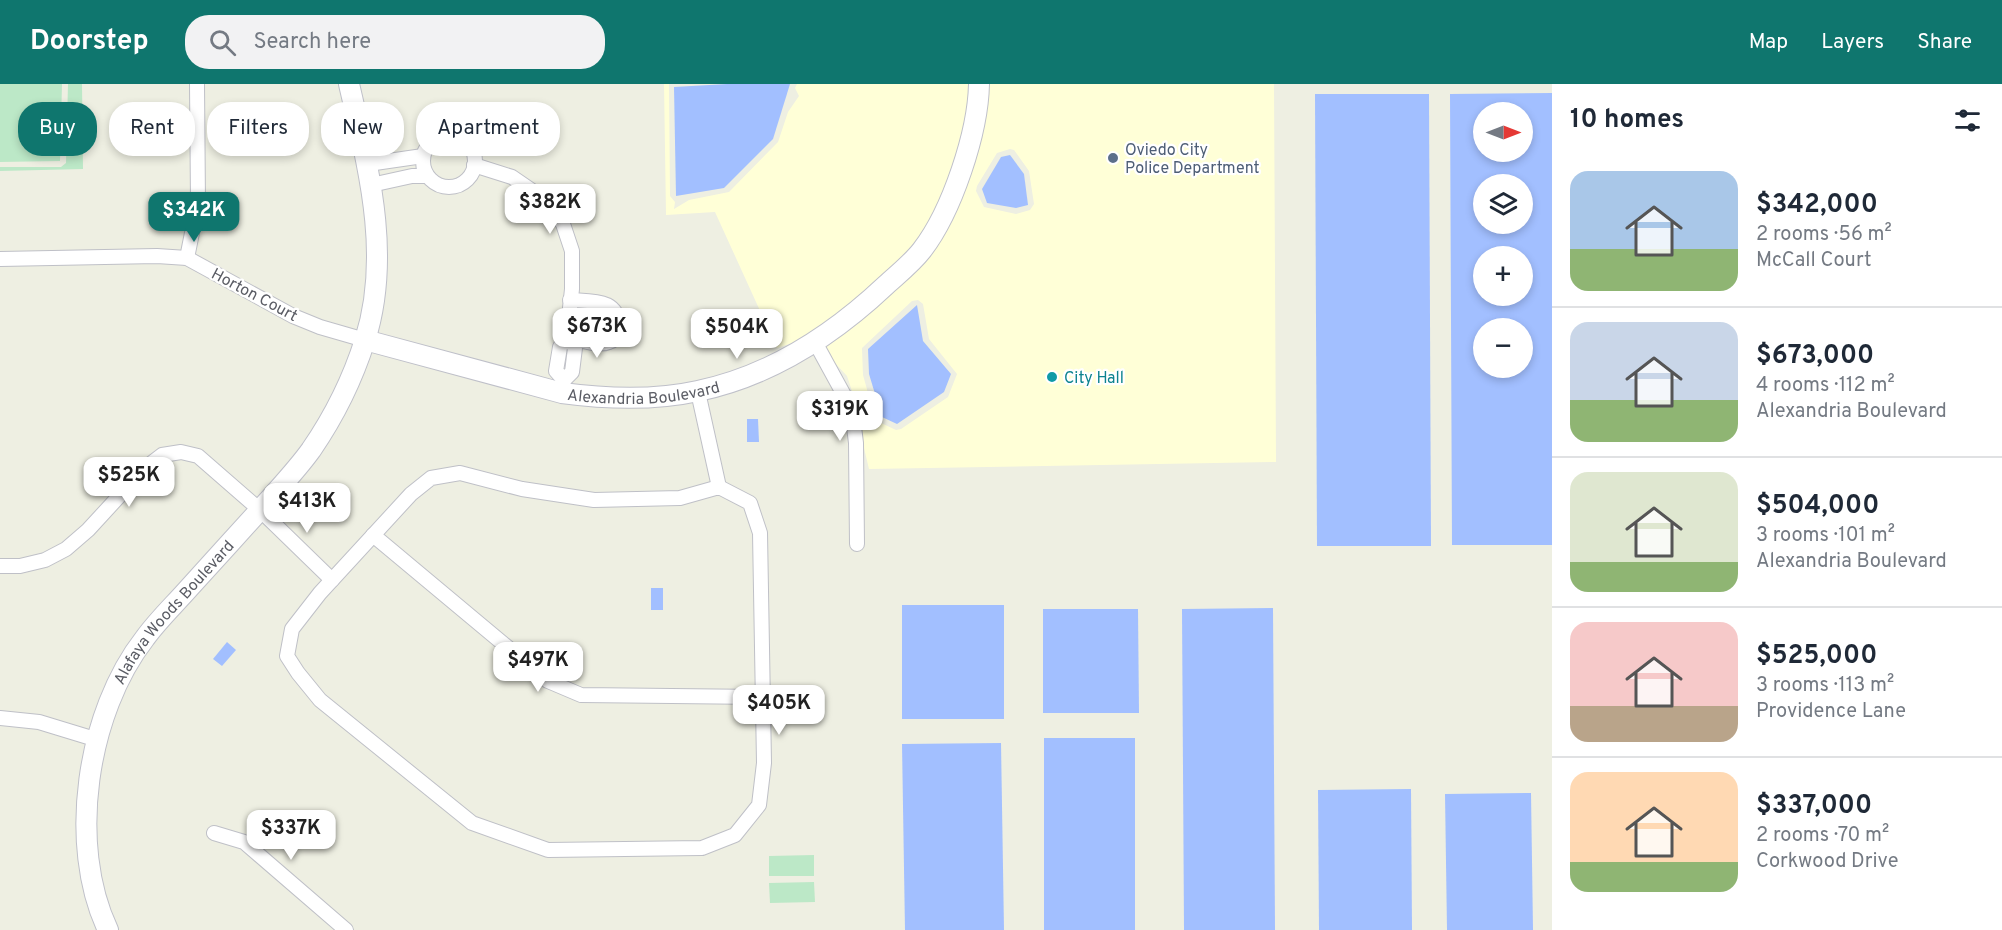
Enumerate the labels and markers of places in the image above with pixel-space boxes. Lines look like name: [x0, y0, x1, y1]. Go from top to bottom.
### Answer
place label: Oviedo City Police Department: [1125, 141, 1259, 179]
marker: Oviedo City Police Department: [1106, 151, 1120, 165]
pin: $382K: [508, 184, 592, 235]
pin: $342K: [152, 192, 236, 243]
pin: $673K: [555, 308, 639, 359]
pin: $504K: [695, 309, 779, 360]
place label: City Hall: [1064, 369, 1124, 389]
marker: City Hall: [1045, 370, 1059, 384]
pin: $319K: [798, 391, 882, 442]
pin: $525K: [87, 457, 171, 508]
pin: $413K: [265, 483, 349, 534]
pin: $497K: [496, 642, 580, 693]
pin: $405K: [737, 685, 821, 736]
pin: $337K: [249, 810, 333, 861]

